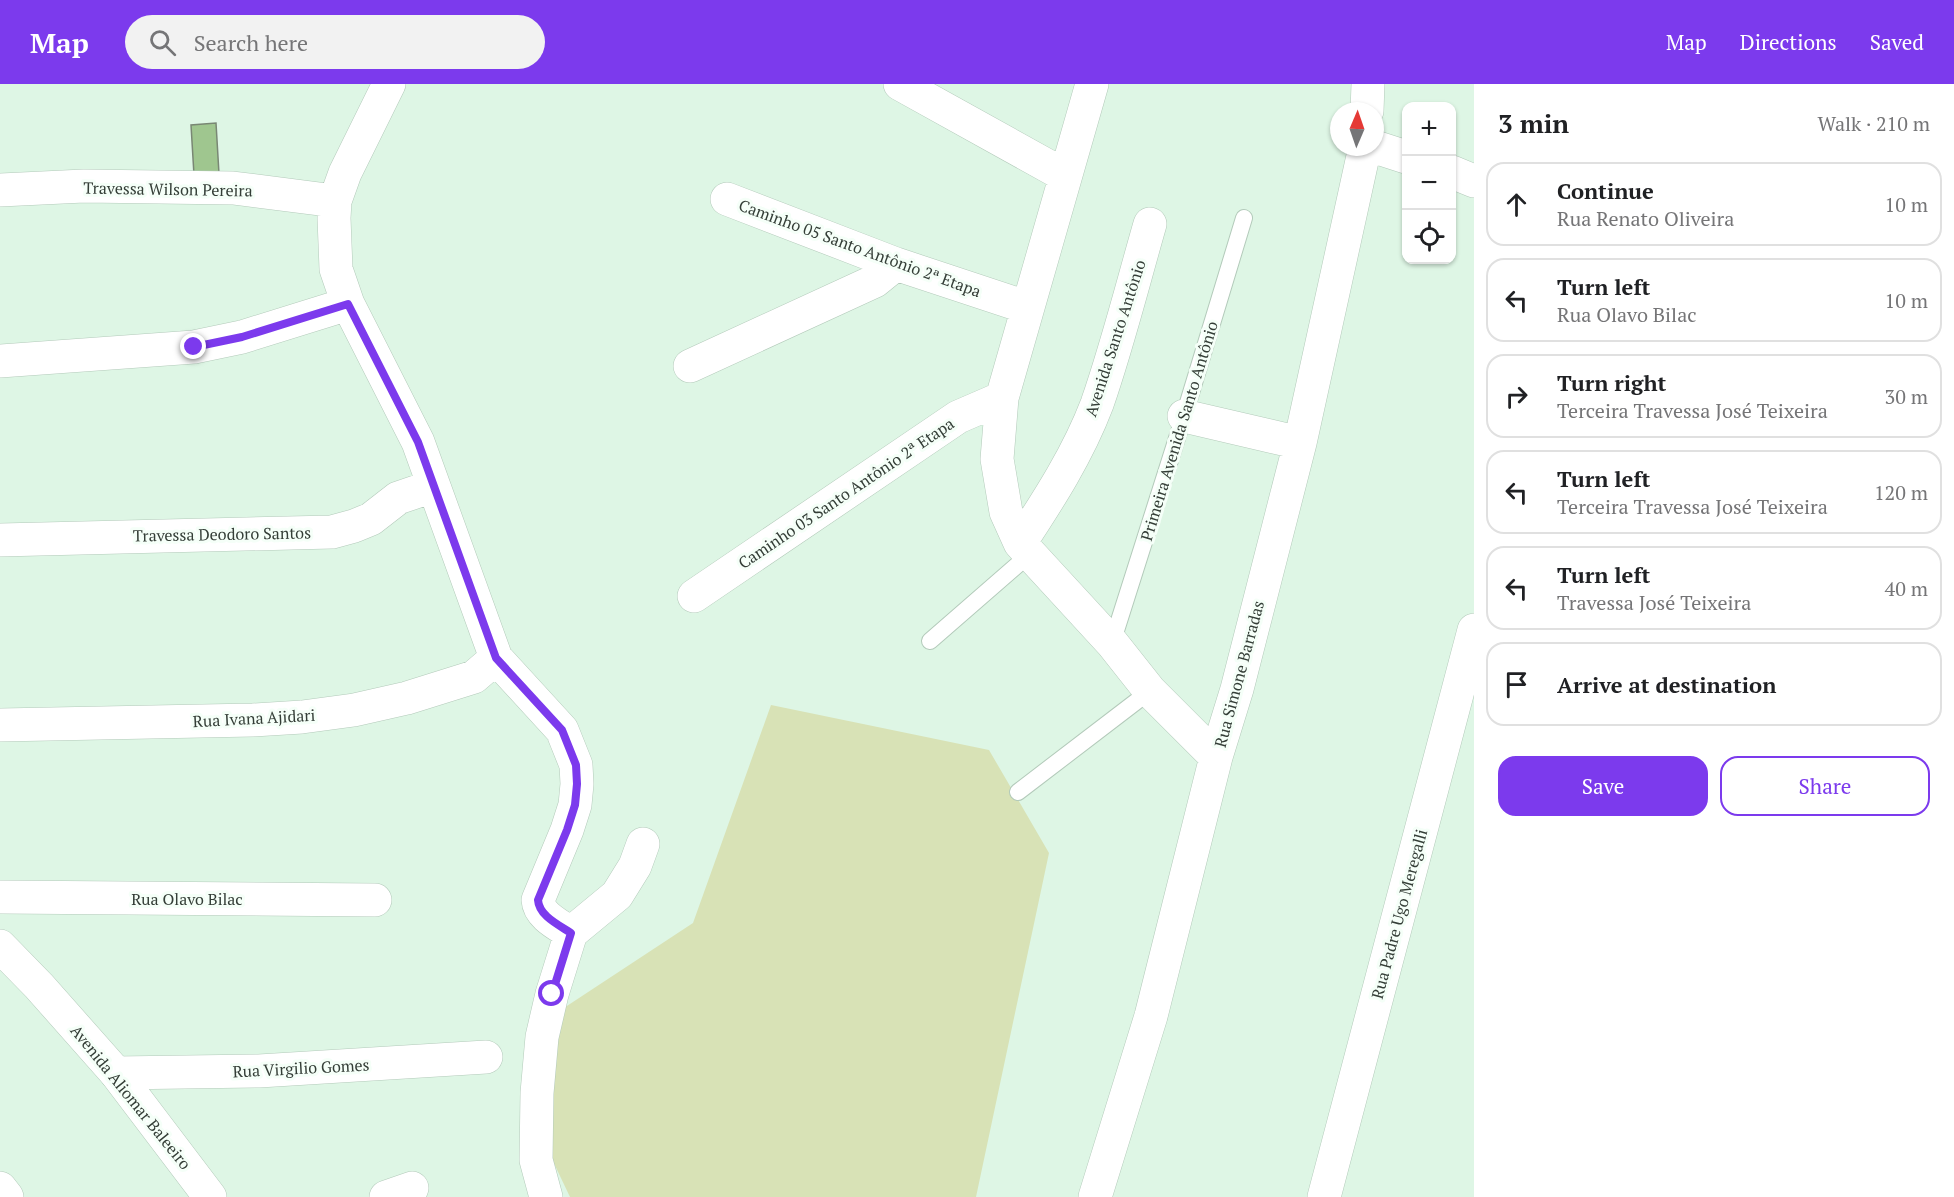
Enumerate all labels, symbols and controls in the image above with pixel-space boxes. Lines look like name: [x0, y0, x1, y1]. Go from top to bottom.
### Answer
search box: [125, 15, 545, 69]
text: Map: [30, 24, 89, 61]
icon: search: [146, 26, 179, 59]
text: Search here: [194, 28, 308, 57]
text: Map: [1666, 28, 1707, 56]
text: Directions: [1740, 28, 1837, 56]
text: Saved: [1870, 28, 1924, 56]
north arrow: [1330, 102, 1384, 156]
map controls: [1402, 102, 1456, 264]
button: +: [1402, 102, 1456, 156]
text: 3 min: [1498, 106, 1569, 140]
text: Walk · 210 m: [1818, 110, 1930, 137]
button: −: [1402, 156, 1456, 210]
text: Continue: [1557, 176, 1654, 205]
street label: Travessa Wilson Pereira: [83, 177, 253, 201]
icon: ahead: [1500, 188, 1533, 221]
text: 10 m: [1885, 191, 1928, 218]
street label: Caminho 05 Santo Antônio 2ª Etapa: [736, 194, 984, 302]
text: Rua Renato Oliveira: [1557, 205, 1734, 232]
button: locate: [1402, 210, 1456, 264]
street label: Avenida Santo Antônio: [1079, 257, 1151, 419]
text: Turn left: [1557, 272, 1650, 301]
icon: left: [1500, 284, 1533, 317]
text: 10 m: [1885, 287, 1928, 314]
text: Rua Olavo Bilac: [1557, 301, 1697, 328]
street label: Primeira Avenida Santo Antônio: [1135, 318, 1223, 544]
route end: [180, 333, 206, 359]
text: Turn right: [1557, 368, 1666, 397]
icon: right: [1500, 380, 1533, 413]
text: 30 m: [1885, 383, 1928, 410]
text: Terceira Travessa José Teixeira: [1557, 397, 1828, 424]
street label: Caminho 03 Santo Antônio 2ª Etapa: [734, 412, 958, 574]
text: Turn left: [1557, 464, 1650, 493]
icon: left: [1500, 476, 1533, 509]
text: 120 m: [1874, 479, 1928, 506]
text: Terceira Travessa José Teixeira: [1557, 493, 1828, 520]
street label: Travessa Deodoro Santos: [133, 521, 311, 547]
text: Turn left: [1557, 560, 1650, 589]
icon: left: [1500, 572, 1533, 605]
text: 40 m: [1885, 575, 1928, 602]
text: Travessa José Teixeira: [1557, 589, 1751, 616]
street label: Rua Simone Barradas: [1209, 598, 1269, 750]
icon: arrive: [1500, 668, 1533, 701]
text: Arrive at destination: [1557, 670, 1776, 699]
street label: Rua Ivana Ajidari: [192, 704, 316, 732]
button: Save: [1498, 756, 1708, 816]
button: Share: [1720, 756, 1930, 816]
street label: Rua Padre Ugo Meregalli: [1366, 827, 1432, 1001]
street label: Rua Olavo Bilac: [131, 888, 243, 910]
route start: [538, 980, 564, 1006]
street label: Avenida Aliomar Baleeiro: [66, 1020, 196, 1174]
street label: Rua Virgilio Gomes: [232, 1053, 370, 1083]

